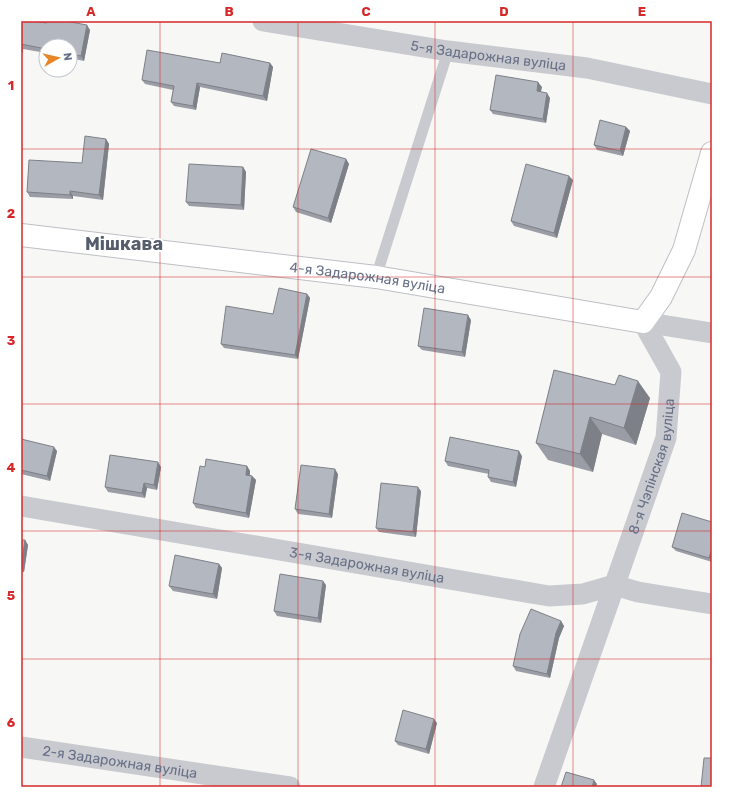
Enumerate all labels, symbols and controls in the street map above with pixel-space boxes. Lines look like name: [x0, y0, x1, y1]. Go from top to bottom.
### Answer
text: A: [86, 4, 96, 19]
text: B: [224, 4, 234, 19]
text: C: [361, 4, 371, 19]
text: D: [499, 4, 509, 19]
text: E: [638, 4, 646, 19]
street label: 5-я Задарожная вуліца: [409, 37, 567, 74]
north arrow: [38, 38, 78, 78]
text: N: [60, 52, 74, 62]
text: 1: [8, 78, 14, 93]
text: 2: [7, 206, 15, 221]
district label: Мішкава: [85, 233, 163, 255]
street label: 4-я Задарожная вуліца: [289, 259, 446, 298]
text: 3: [7, 333, 16, 348]
street label: 8-я Чэпінская вуліца: [625, 398, 678, 537]
text: 4: [7, 460, 16, 475]
street label: 3-я Задарожная вуліца: [288, 544, 446, 587]
text: 5: [7, 588, 15, 603]
text: 6: [7, 715, 16, 730]
street label: 2-я Задарожная вуліца: [41, 742, 198, 782]

